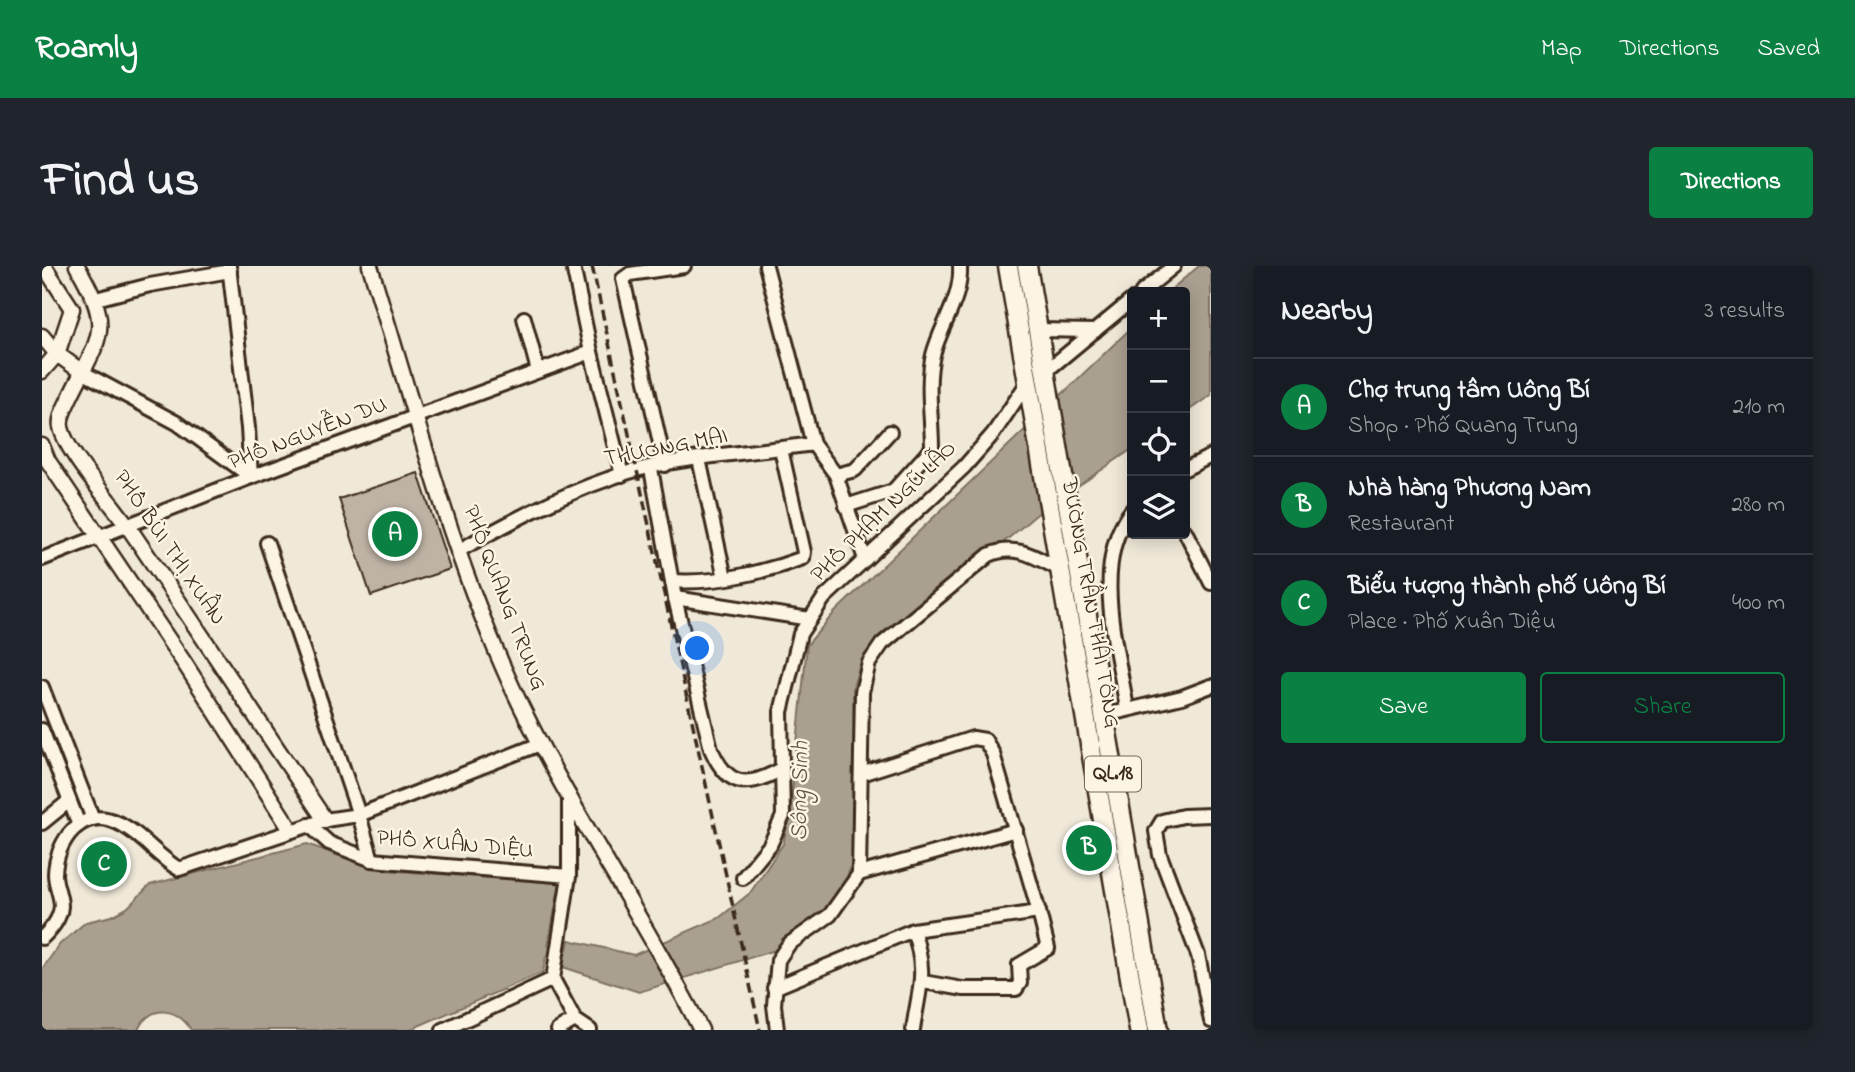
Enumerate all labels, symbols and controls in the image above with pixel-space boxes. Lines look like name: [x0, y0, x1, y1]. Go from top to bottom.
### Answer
text: Roamly: [35, 25, 138, 73]
text: Map: [1541, 32, 1582, 67]
text: Directions: [1620, 32, 1719, 67]
text: Saved: [1757, 32, 1820, 67]
text: Find us: [42, 146, 199, 218]
button: Directions: [1649, 147, 1813, 218]
map controls: [1127, 287, 1190, 539]
button: +: [1127, 287, 1190, 350]
text: Nearby: [1281, 290, 1373, 334]
text: 3 results: [1704, 295, 1785, 328]
button: −: [1127, 350, 1190, 413]
text: Chợ trung tâm Uông Bí: [1348, 372, 1590, 410]
street label: PHỐ NGUYỄN DU: [223, 387, 392, 479]
text: A: [1297, 391, 1311, 424]
text: 210 m: [1733, 391, 1785, 424]
text: Shop · Phố Quang Trung: [1348, 410, 1578, 443]
button: locate: [1127, 413, 1190, 476]
street label: THƯƠNG MẠI: [601, 420, 731, 476]
street label: PHỐ PHẠM NGŨ LÃO: [803, 433, 965, 591]
street label: PHỐ BÙI THỊ XUÂN: [105, 463, 235, 632]
text: Nhà hàng Phương Nam: [1348, 470, 1591, 508]
street label: ĐƯỜNG TRẦN THÁI TÔNG: [1052, 473, 1133, 731]
button: layers: [1127, 476, 1190, 539]
text: B: [1296, 489, 1312, 522]
text: 280 m: [1731, 489, 1785, 522]
street label: PHỐ QUANG TRUNG: [454, 501, 554, 695]
pin: A: [372, 508, 418, 560]
text: Restaurant: [1348, 508, 1455, 541]
text: Biểu tượng thành phố Uông Bí: [1348, 568, 1666, 606]
text: C: [1298, 587, 1310, 620]
text: 400 m: [1732, 587, 1785, 620]
text: Place · Phố Xuân Diệu: [1348, 606, 1556, 639]
your location: [680, 631, 714, 665]
button: Save: [1281, 672, 1526, 743]
button: Share: [1540, 672, 1785, 743]
water label: Sông Sinh: [783, 740, 819, 841]
road number: QL.18: [1085, 756, 1141, 792]
street label: PHỐ XUÂN DIỆU: [375, 820, 535, 868]
pin: B: [1066, 822, 1112, 874]
pin: C: [81, 838, 127, 890]

